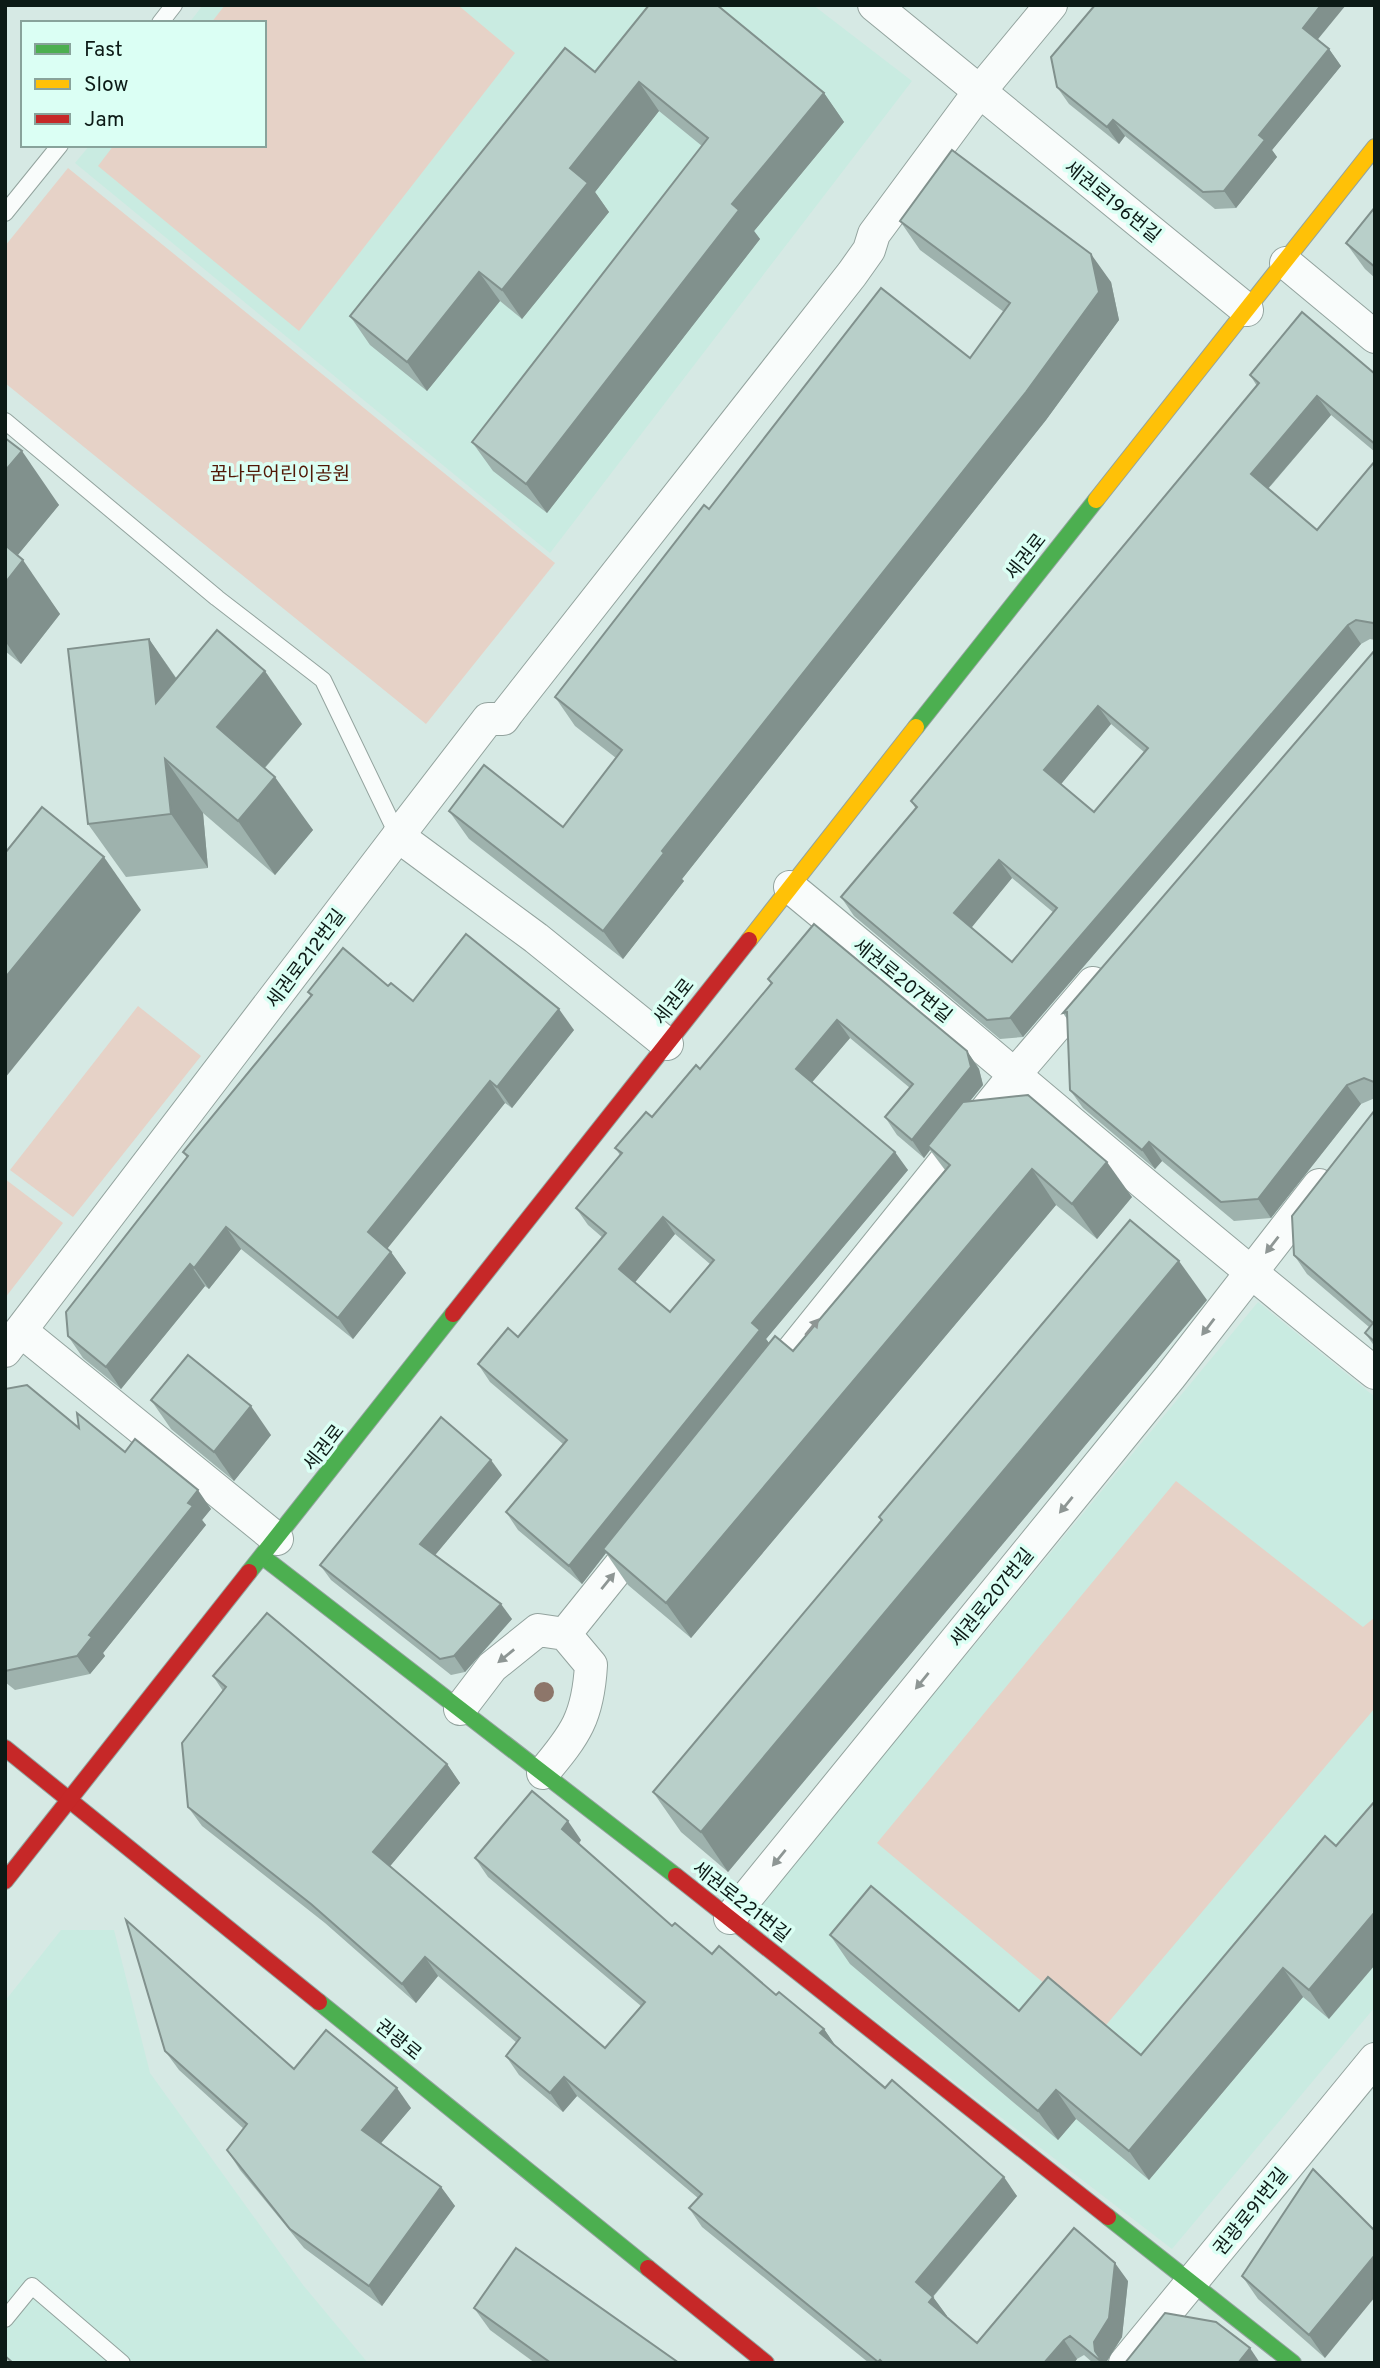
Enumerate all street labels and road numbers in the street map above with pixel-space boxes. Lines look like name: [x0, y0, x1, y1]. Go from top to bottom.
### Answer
street label: 세권로196번길: [1059, 156, 1165, 249]
street label: 세권로: [1001, 529, 1052, 585]
street label: 세권로212번길: [262, 905, 352, 1013]
street label: 세권로207번길: [847, 934, 956, 1029]
street label: 세권로: [649, 974, 700, 1030]
street label: 세권로: [299, 1420, 350, 1476]
street label: 세권로207번길: [945, 1544, 1040, 1653]
street label: 세권로221번길: [687, 1857, 795, 1948]
street label: 권광로: [370, 2015, 426, 2066]
street label: 권광로91번길: [1209, 2164, 1294, 2261]

